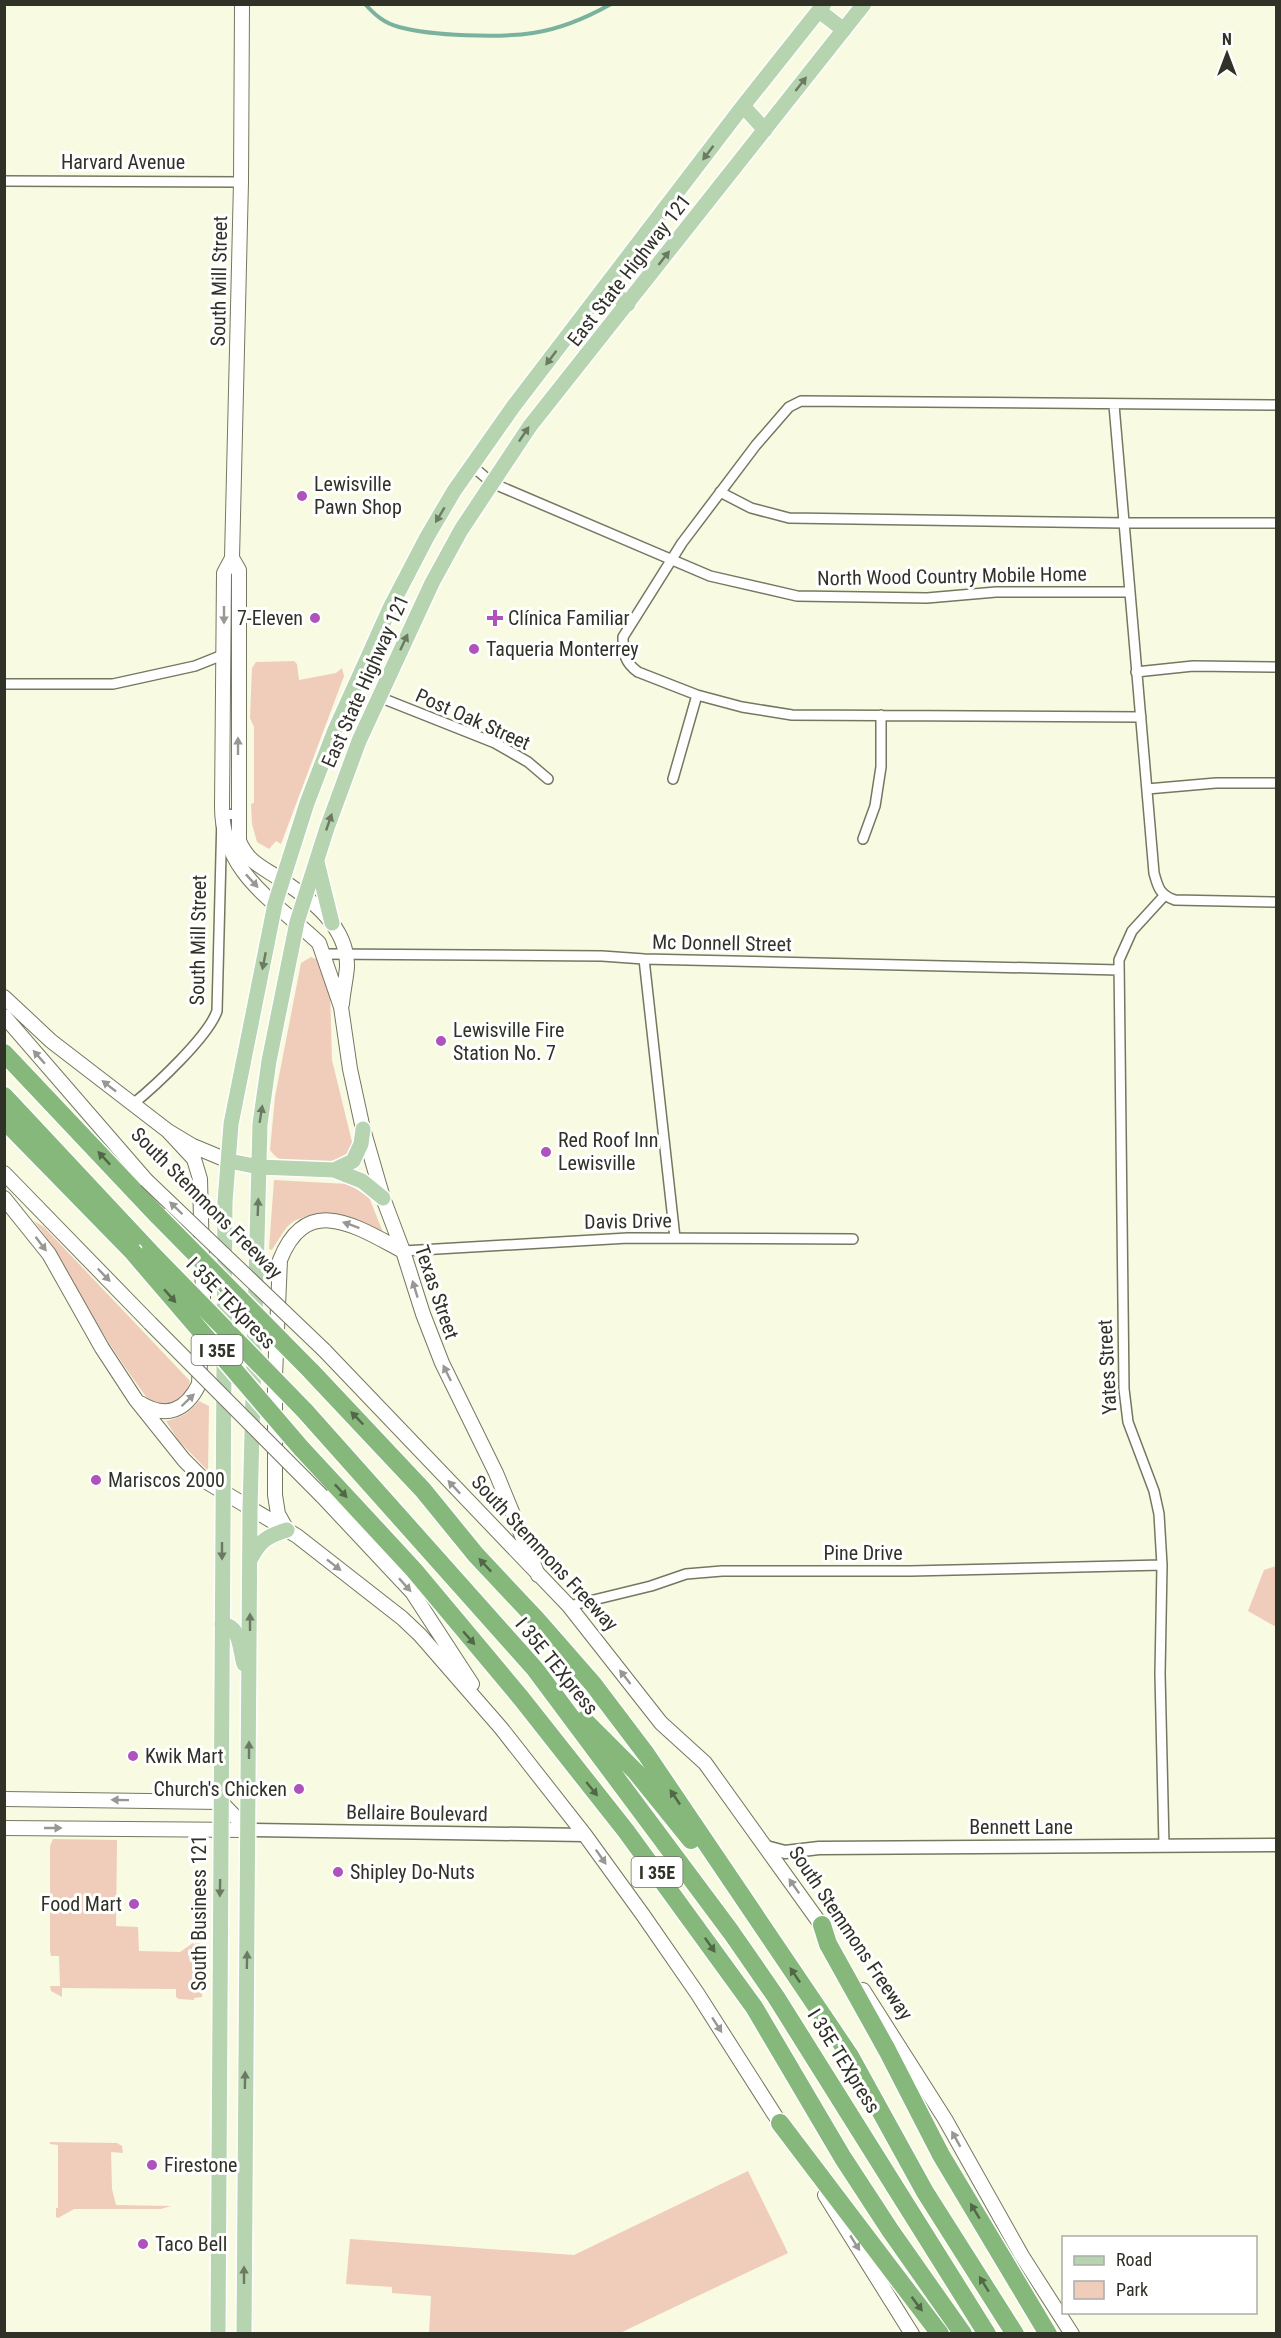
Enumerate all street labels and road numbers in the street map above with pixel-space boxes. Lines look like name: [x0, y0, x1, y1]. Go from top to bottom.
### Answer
street label: Harvard Avenue: [61, 150, 185, 174]
street label: East State Highway 121: [562, 189, 696, 351]
street label: South Mill Street: [206, 215, 232, 346]
street label: North Wood Country Mobile Home: [817, 562, 1087, 590]
street label: East State Highway 121: [316, 591, 414, 771]
street label: Post Oak Street: [412, 683, 534, 755]
street label: South Mill Street: [185, 874, 211, 1005]
street label: Mc Donnell Street: [652, 930, 792, 956]
street label: South Stemmons Freeway: [126, 1122, 288, 1284]
street label: Davis Drive: [584, 1208, 672, 1234]
street label: Texas Street: [410, 1242, 464, 1342]
street label: I 35E TEXpress: [181, 1252, 281, 1354]
street label: Yates Street: [1093, 1319, 1121, 1415]
road number: I 35E: [192, 1335, 242, 1365]
street label: South Stemmons Freeway: [467, 1470, 623, 1636]
street label: Pine Drive: [823, 1541, 903, 1565]
street label: I 35E TEXpress: [510, 1612, 604, 1720]
street label: Bellaire Boulevard: [346, 1800, 488, 1826]
street label: Bennett Lane: [969, 1815, 1073, 1839]
street label: South Business 121: [187, 1835, 211, 1991]
street label: South Stemmons Freeway: [784, 1842, 918, 2024]
road number: I 35E: [632, 1857, 682, 1887]
street label: I 35E TEXpress: [802, 2005, 886, 2117]

